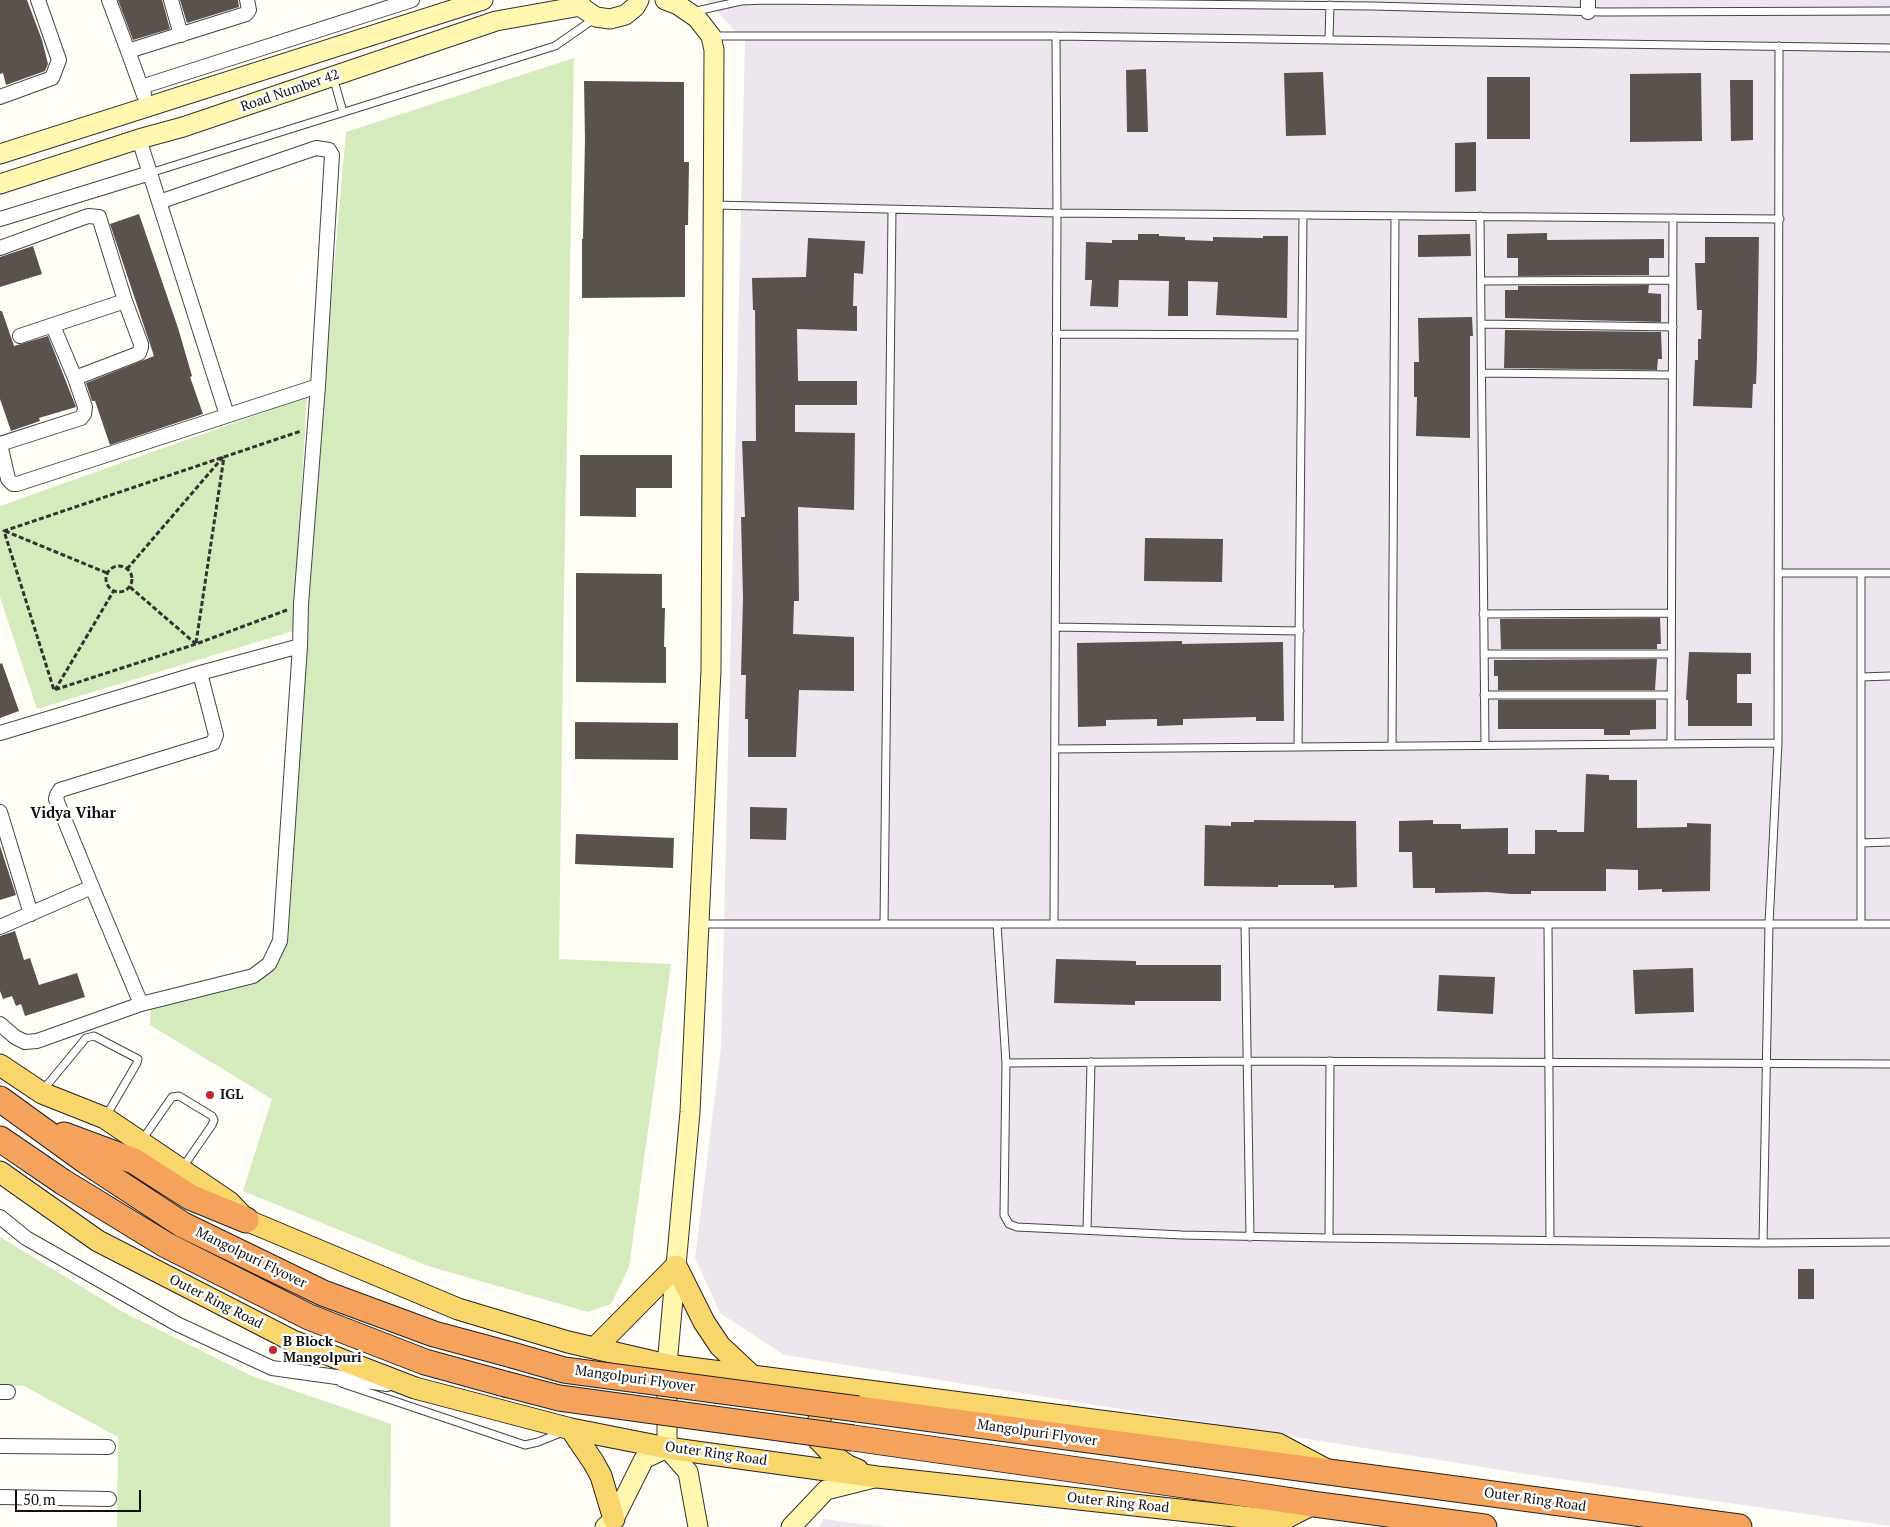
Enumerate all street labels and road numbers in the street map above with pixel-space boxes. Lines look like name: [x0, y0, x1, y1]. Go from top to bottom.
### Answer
street label: Road Number 42: [238, 66, 342, 116]
street label: Mangolpuri Flyover: [193, 1224, 309, 1292]
street label: Outer Ring Road: [166, 1271, 266, 1333]
street label: Mangolpuri Flyover: [574, 1362, 696, 1396]
street label: Mangolpuri Flyover: [976, 1416, 1098, 1450]
street label: Outer Ring Road: [664, 1439, 768, 1469]
street label: Outer Ring Road: [1483, 1485, 1587, 1515]
street label: Outer Ring Road: [1066, 1489, 1170, 1517]

